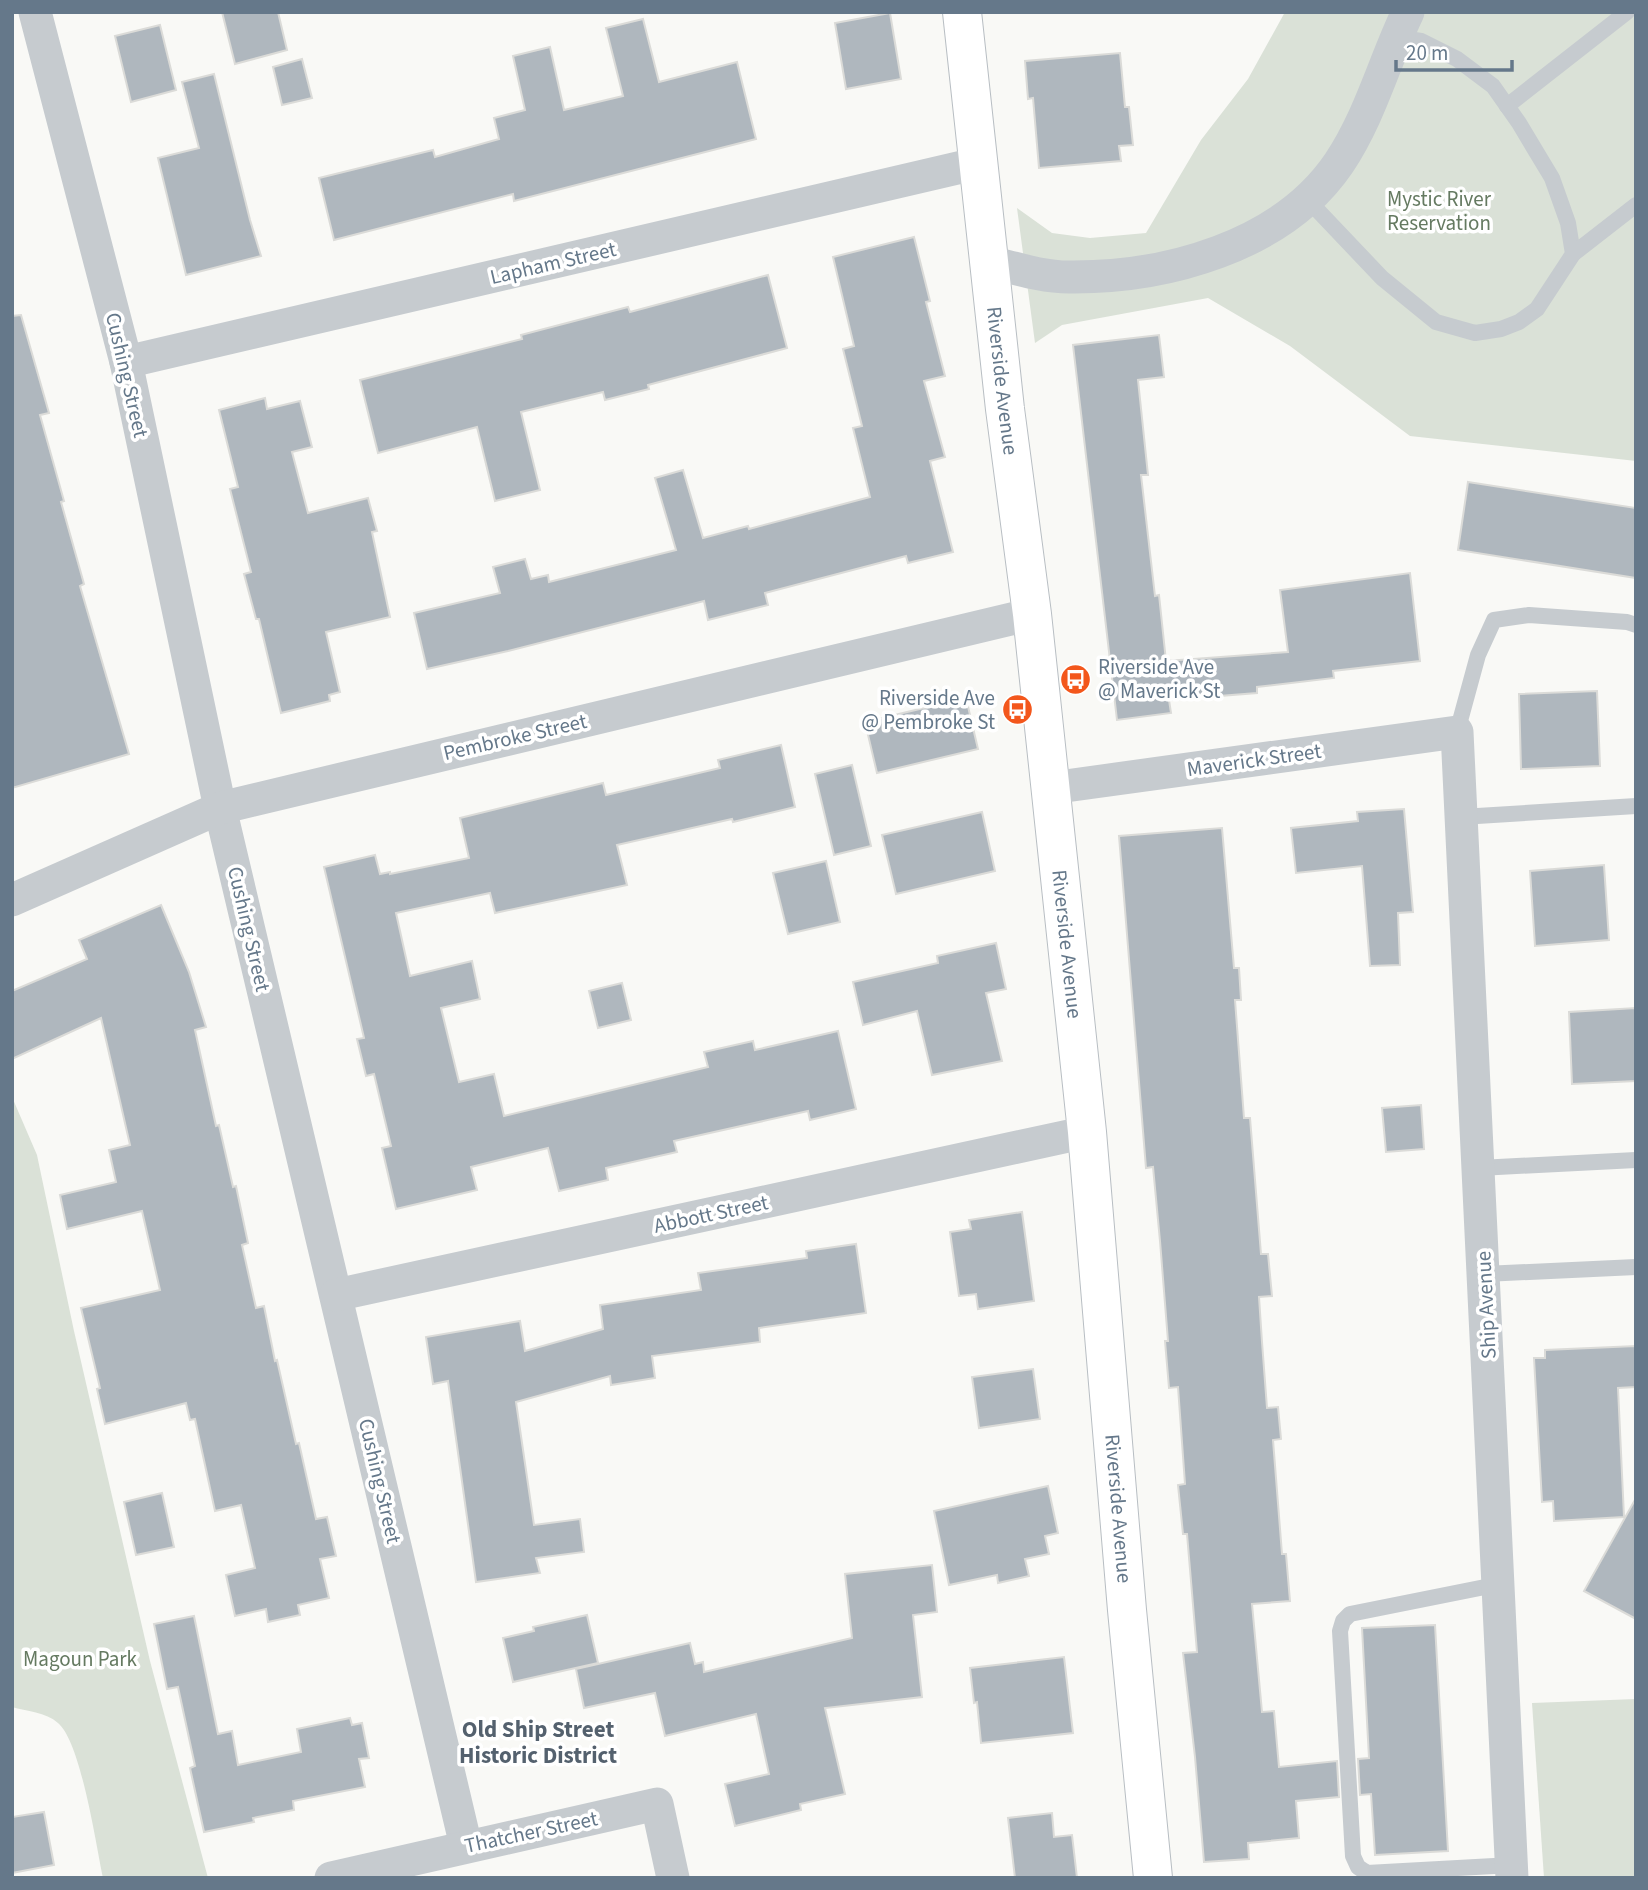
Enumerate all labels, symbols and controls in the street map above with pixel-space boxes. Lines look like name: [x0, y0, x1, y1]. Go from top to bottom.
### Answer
scale bar: [1396, 28, 1512, 72]
text: 20 m: [1406, 38, 1448, 68]
park label: Mystic River Reservation: [1387, 184, 1492, 238]
street label: Lapham Street: [487, 234, 619, 292]
street label: Riverside Avenue: [979, 305, 1026, 457]
street label: Cushing Street: [98, 310, 156, 440]
place label: Riverside Ave @ Maverick St: [1098, 652, 1220, 706]
bus stop icon: Riverside Ave @ Maverick St: [1058, 662, 1092, 696]
place label: Riverside Ave @ Pembroke St: [861, 683, 995, 737]
bus stop icon: Riverside Ave @ Pembroke St: [1001, 693, 1035, 727]
street label: Pembroke Street: [440, 706, 590, 768]
street label: Maverick Street: [1185, 736, 1323, 784]
street label: Cushing Street: [220, 864, 278, 994]
street label: Riverside Avenue: [1044, 868, 1090, 1020]
street label: Abbott Street: [651, 1187, 771, 1241]
street label: Ship Avenue: [1468, 1250, 1504, 1360]
street label: Cushing Street: [351, 1416, 409, 1546]
street label: Riverside Avenue: [1097, 1433, 1140, 1584]
park label: Magoun Park: [23, 1644, 138, 1674]
district label: Old Ship Street Historic District: [459, 1713, 617, 1772]
street label: Thatcher Street: [462, 1803, 600, 1861]

